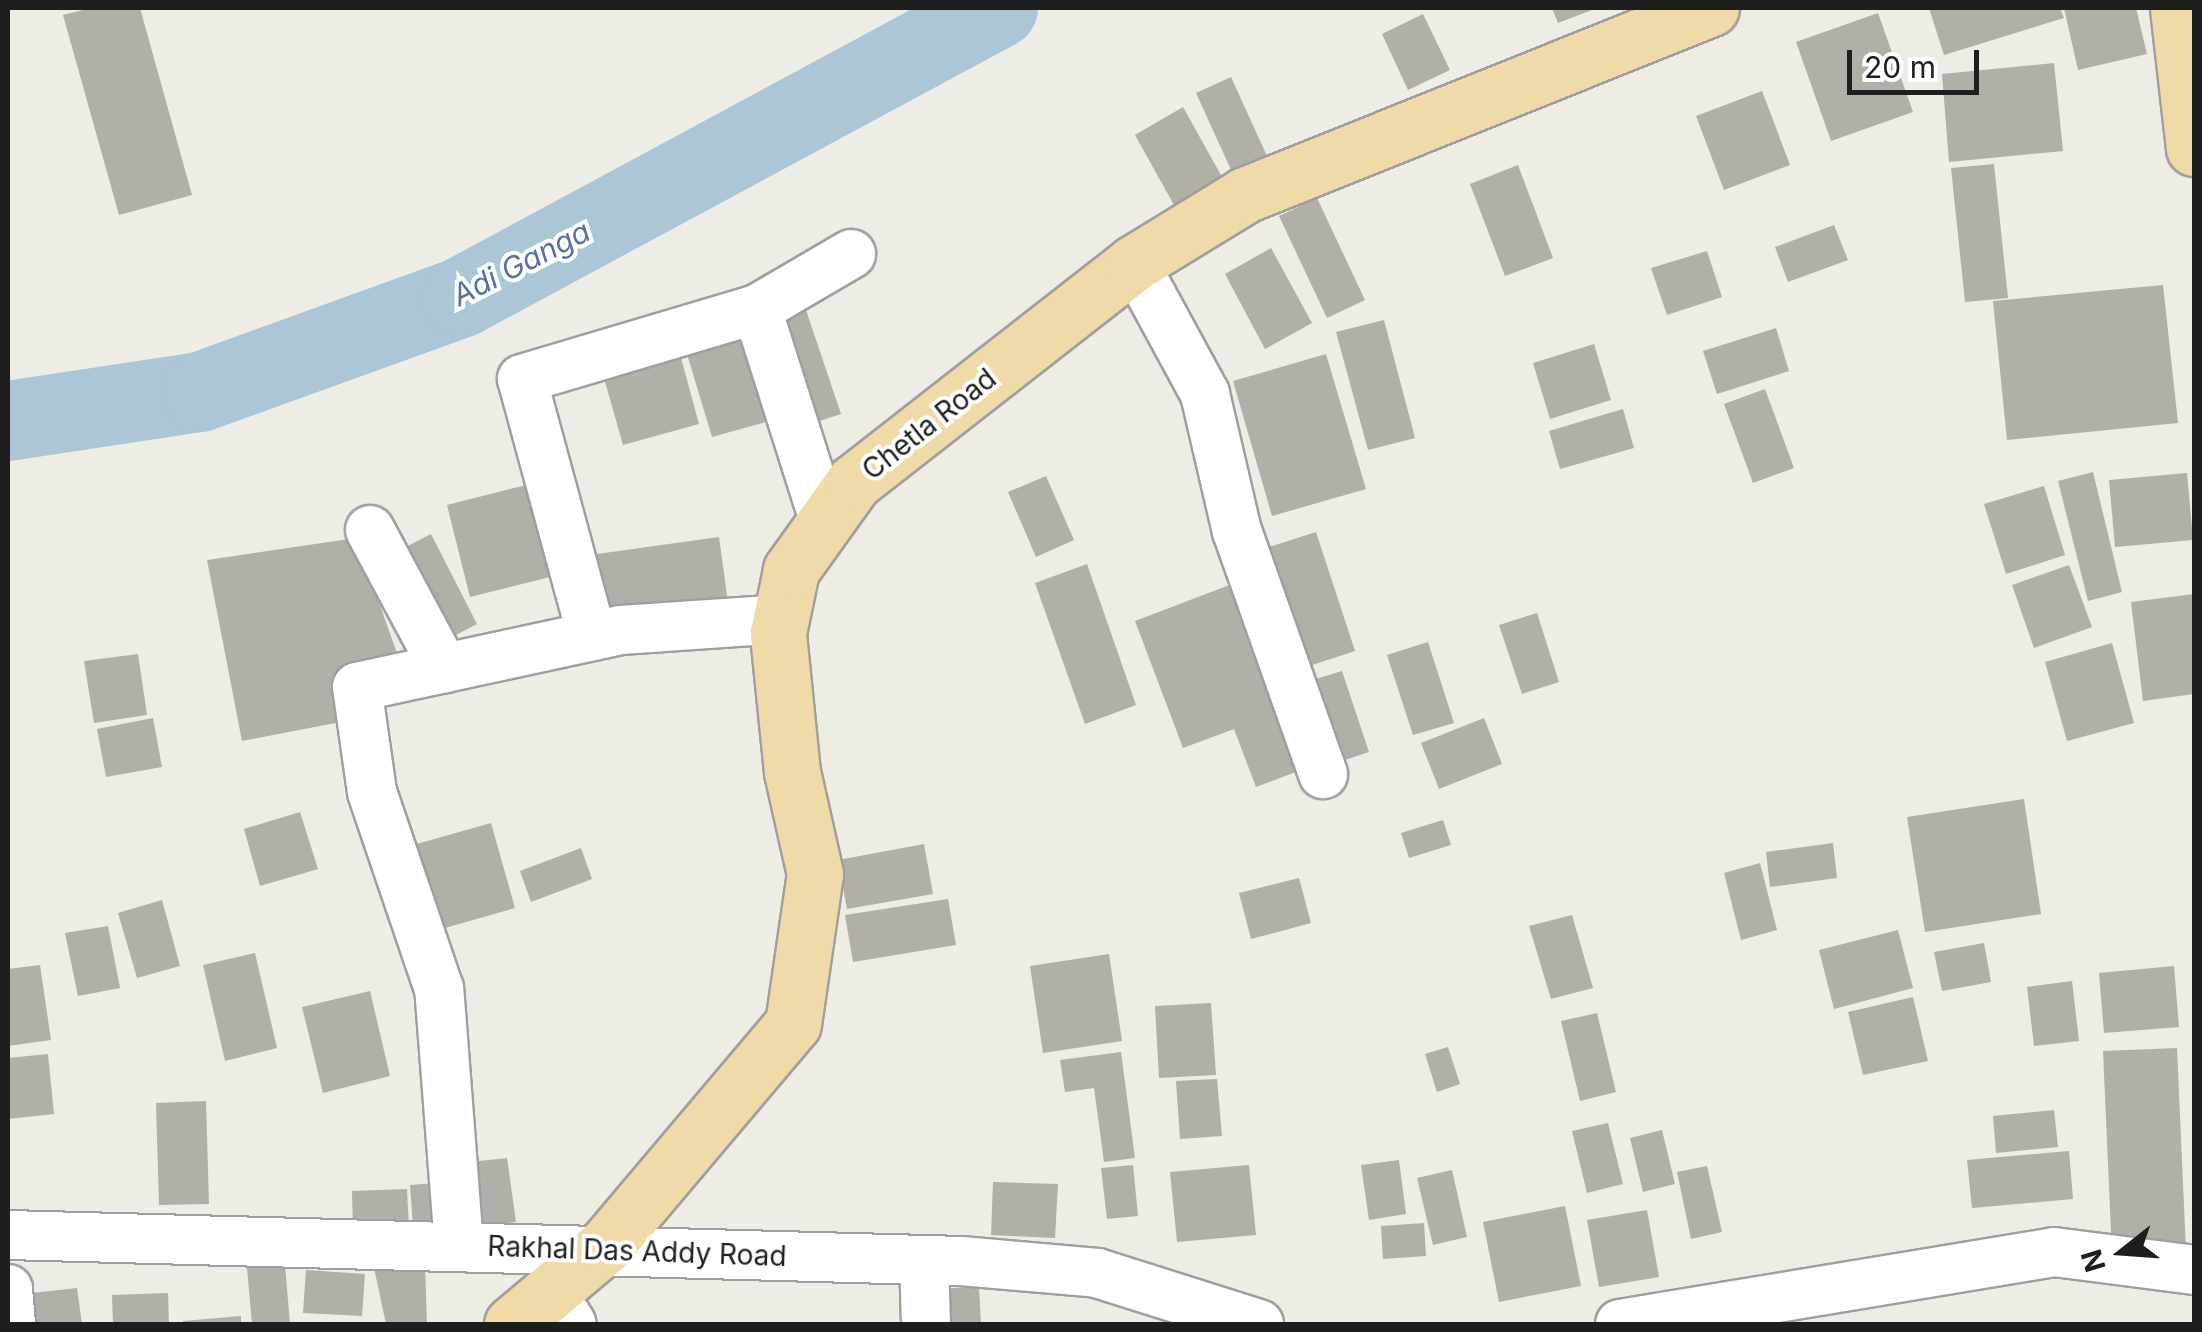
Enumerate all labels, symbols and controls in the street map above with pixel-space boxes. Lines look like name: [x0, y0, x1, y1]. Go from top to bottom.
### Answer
scale bar: [1852, 30, 1984, 92]
text: 20 m: [1864, 49, 1936, 85]
water label: Adi Ganga: [446, 213, 596, 313]
street label: Chetla Road: [855, 361, 1003, 487]
north arrow: [2072, 1202, 2172, 1302]
street label: Rakhal Das Addy Road: [487, 1229, 787, 1273]
text: N: [2074, 1246, 2113, 1276]

